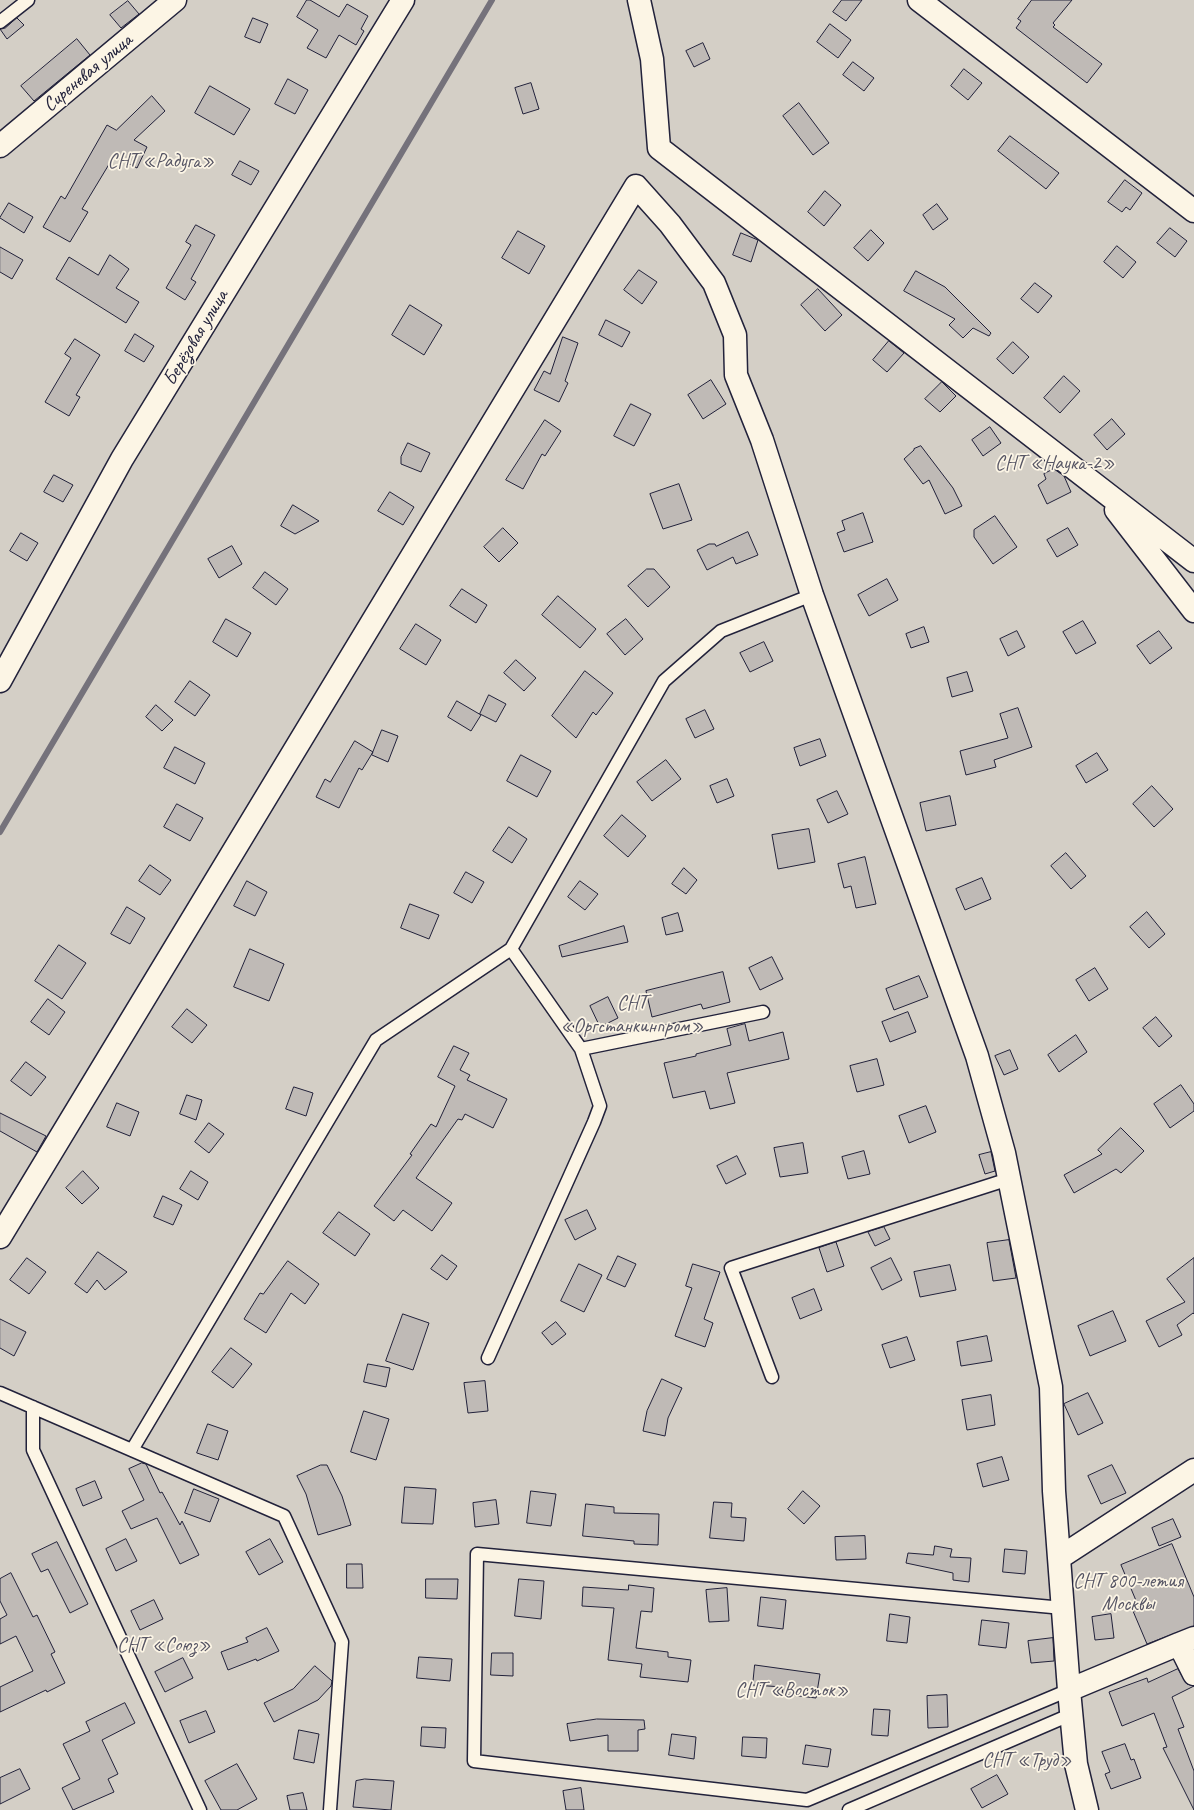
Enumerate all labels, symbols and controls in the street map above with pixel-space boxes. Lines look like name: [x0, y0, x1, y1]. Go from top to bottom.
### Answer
street label: Сиреневая улица: [38, 29, 138, 117]
park label: СНТ «Радуга»: [108, 150, 214, 174]
street label: Берёзовая улица: [158, 286, 234, 390]
park label: СНТ «Наука-2»: [995, 452, 1115, 476]
park label: СНТ «Оргстанкинпром»: [560, 992, 704, 1039]
park label: СНТ 800-летия Москвы: [1073, 1570, 1183, 1617]
park label: СНТ «Союз»: [117, 1634, 211, 1658]
park label: СНТ «Восток»: [735, 1679, 849, 1703]
park label: СНТ «Труд»: [982, 1749, 1072, 1773]

